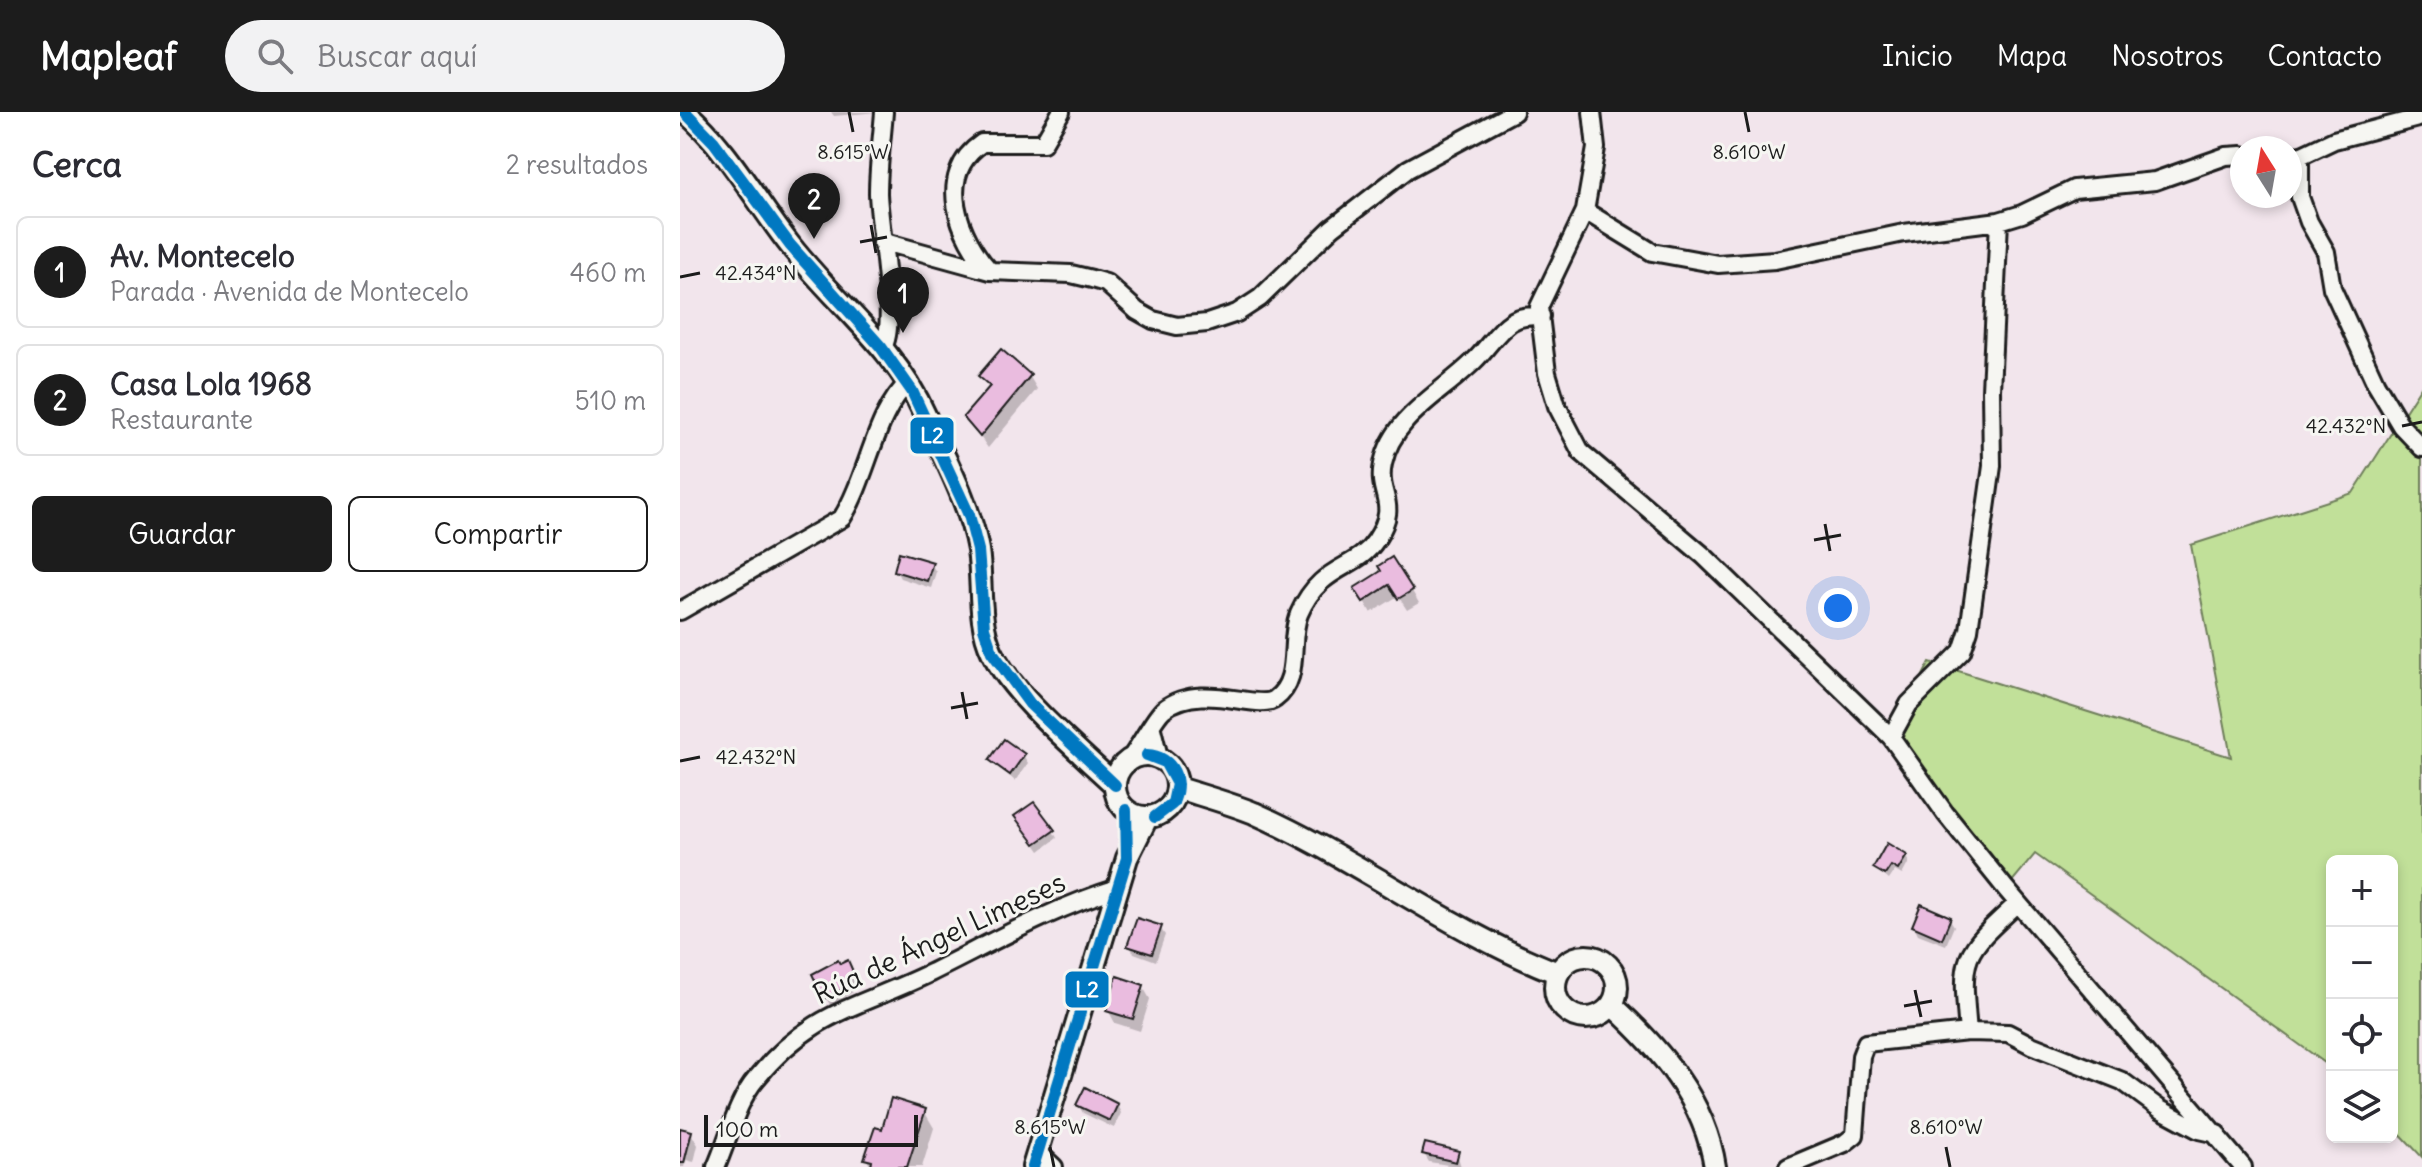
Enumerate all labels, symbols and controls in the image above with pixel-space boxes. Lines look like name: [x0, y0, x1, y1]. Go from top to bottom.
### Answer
search box: [225, 20, 785, 92]
text: Mapleaf: [40, 33, 177, 80]
icon: search: [253, 34, 297, 78]
text: Buscar aquí: [317, 37, 477, 75]
text: Inicio: [1882, 38, 1953, 74]
text: Mapa: [1997, 38, 2067, 74]
text: Nosotros: [2111, 38, 2223, 74]
text: Contacto: [2267, 38, 2382, 74]
north arrow: [2230, 136, 2302, 208]
text: 8.615°W: [817, 139, 889, 164]
text: 8.610°W: [1712, 139, 1786, 164]
text: Cerca: [32, 143, 122, 186]
text: 2 resultados: [506, 148, 648, 181]
pin: 2: [788, 173, 840, 239]
text: Av. Montecelo: [110, 237, 295, 275]
text: 1: [55, 256, 65, 289]
text: 460 m: [570, 256, 646, 289]
text: 42.434°N: [715, 260, 797, 285]
pin: 1: [877, 267, 929, 333]
text: Parada · Avenida de Montecelo: [110, 275, 469, 308]
text: Casa Lola 1968: [110, 365, 312, 403]
text: 2: [53, 384, 67, 417]
text: 510 m: [575, 384, 646, 417]
text: Restaurante: [110, 403, 253, 436]
text: 42.432°N: [2306, 413, 2386, 438]
line badge: L2: [909, 416, 955, 455]
text: L2: [920, 421, 944, 449]
button: Guardar: [32, 496, 332, 572]
button: Compartir: [348, 496, 648, 572]
your location: [1818, 588, 1858, 628]
text: 42.432°N: [716, 744, 796, 769]
map controls: [2326, 855, 2398, 1143]
button: +: [2326, 855, 2398, 927]
street label: Rúa de Ángel Limeses: [807, 863, 1071, 1012]
button: −: [2326, 927, 2398, 999]
line badge: L2: [1064, 970, 1110, 1009]
text: L2: [1075, 975, 1099, 1003]
button: locate: [2326, 999, 2398, 1071]
button: layers: [2326, 1071, 2398, 1143]
scale bar: [704, 1111, 918, 1147]
text: 8.615°W: [1014, 1114, 1086, 1139]
text: 8.610°W: [1909, 1114, 1983, 1139]
text: 100 m: [716, 1115, 778, 1143]

